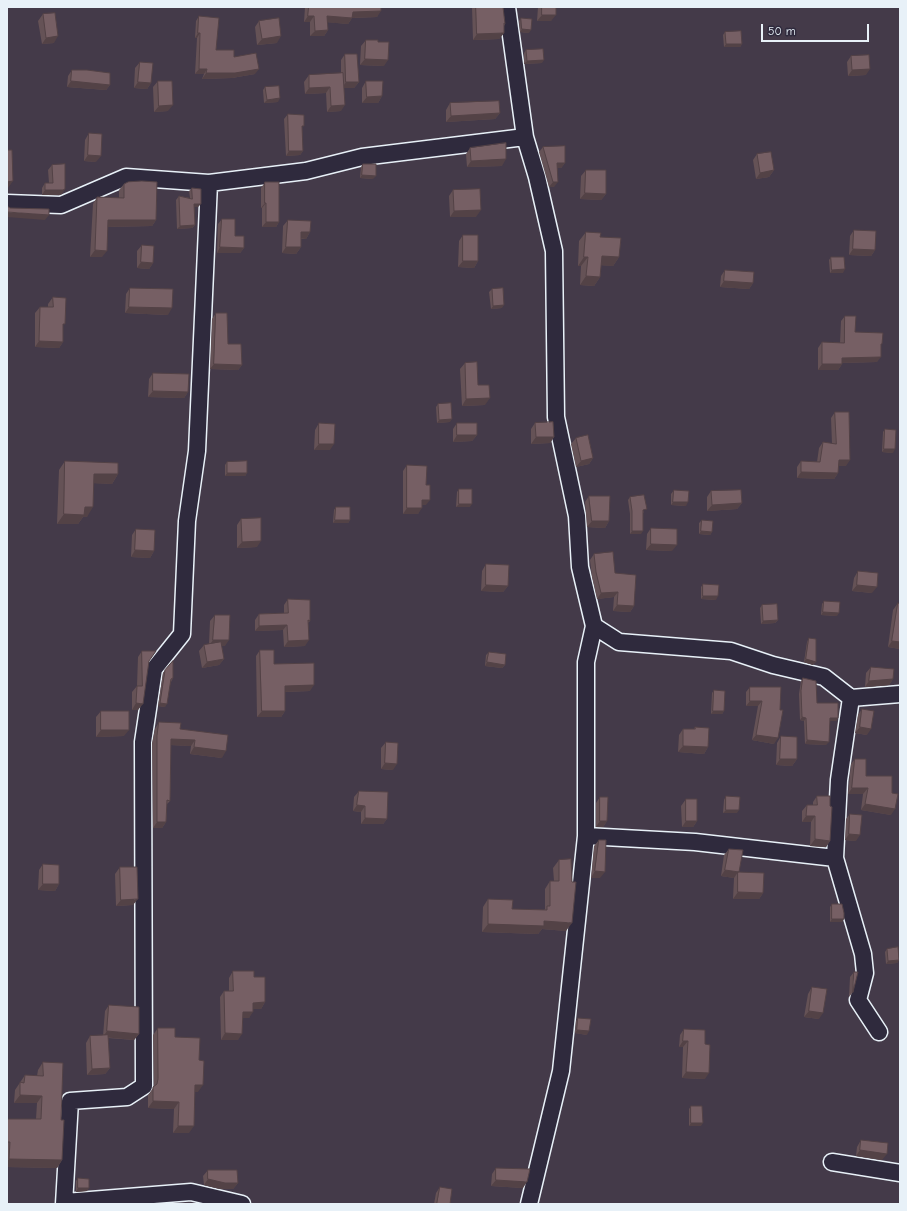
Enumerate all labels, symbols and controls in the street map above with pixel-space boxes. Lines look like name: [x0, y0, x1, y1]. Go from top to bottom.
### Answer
scale bar: [763, 16, 871, 42]
text: 50 m: [768, 24, 796, 38]

